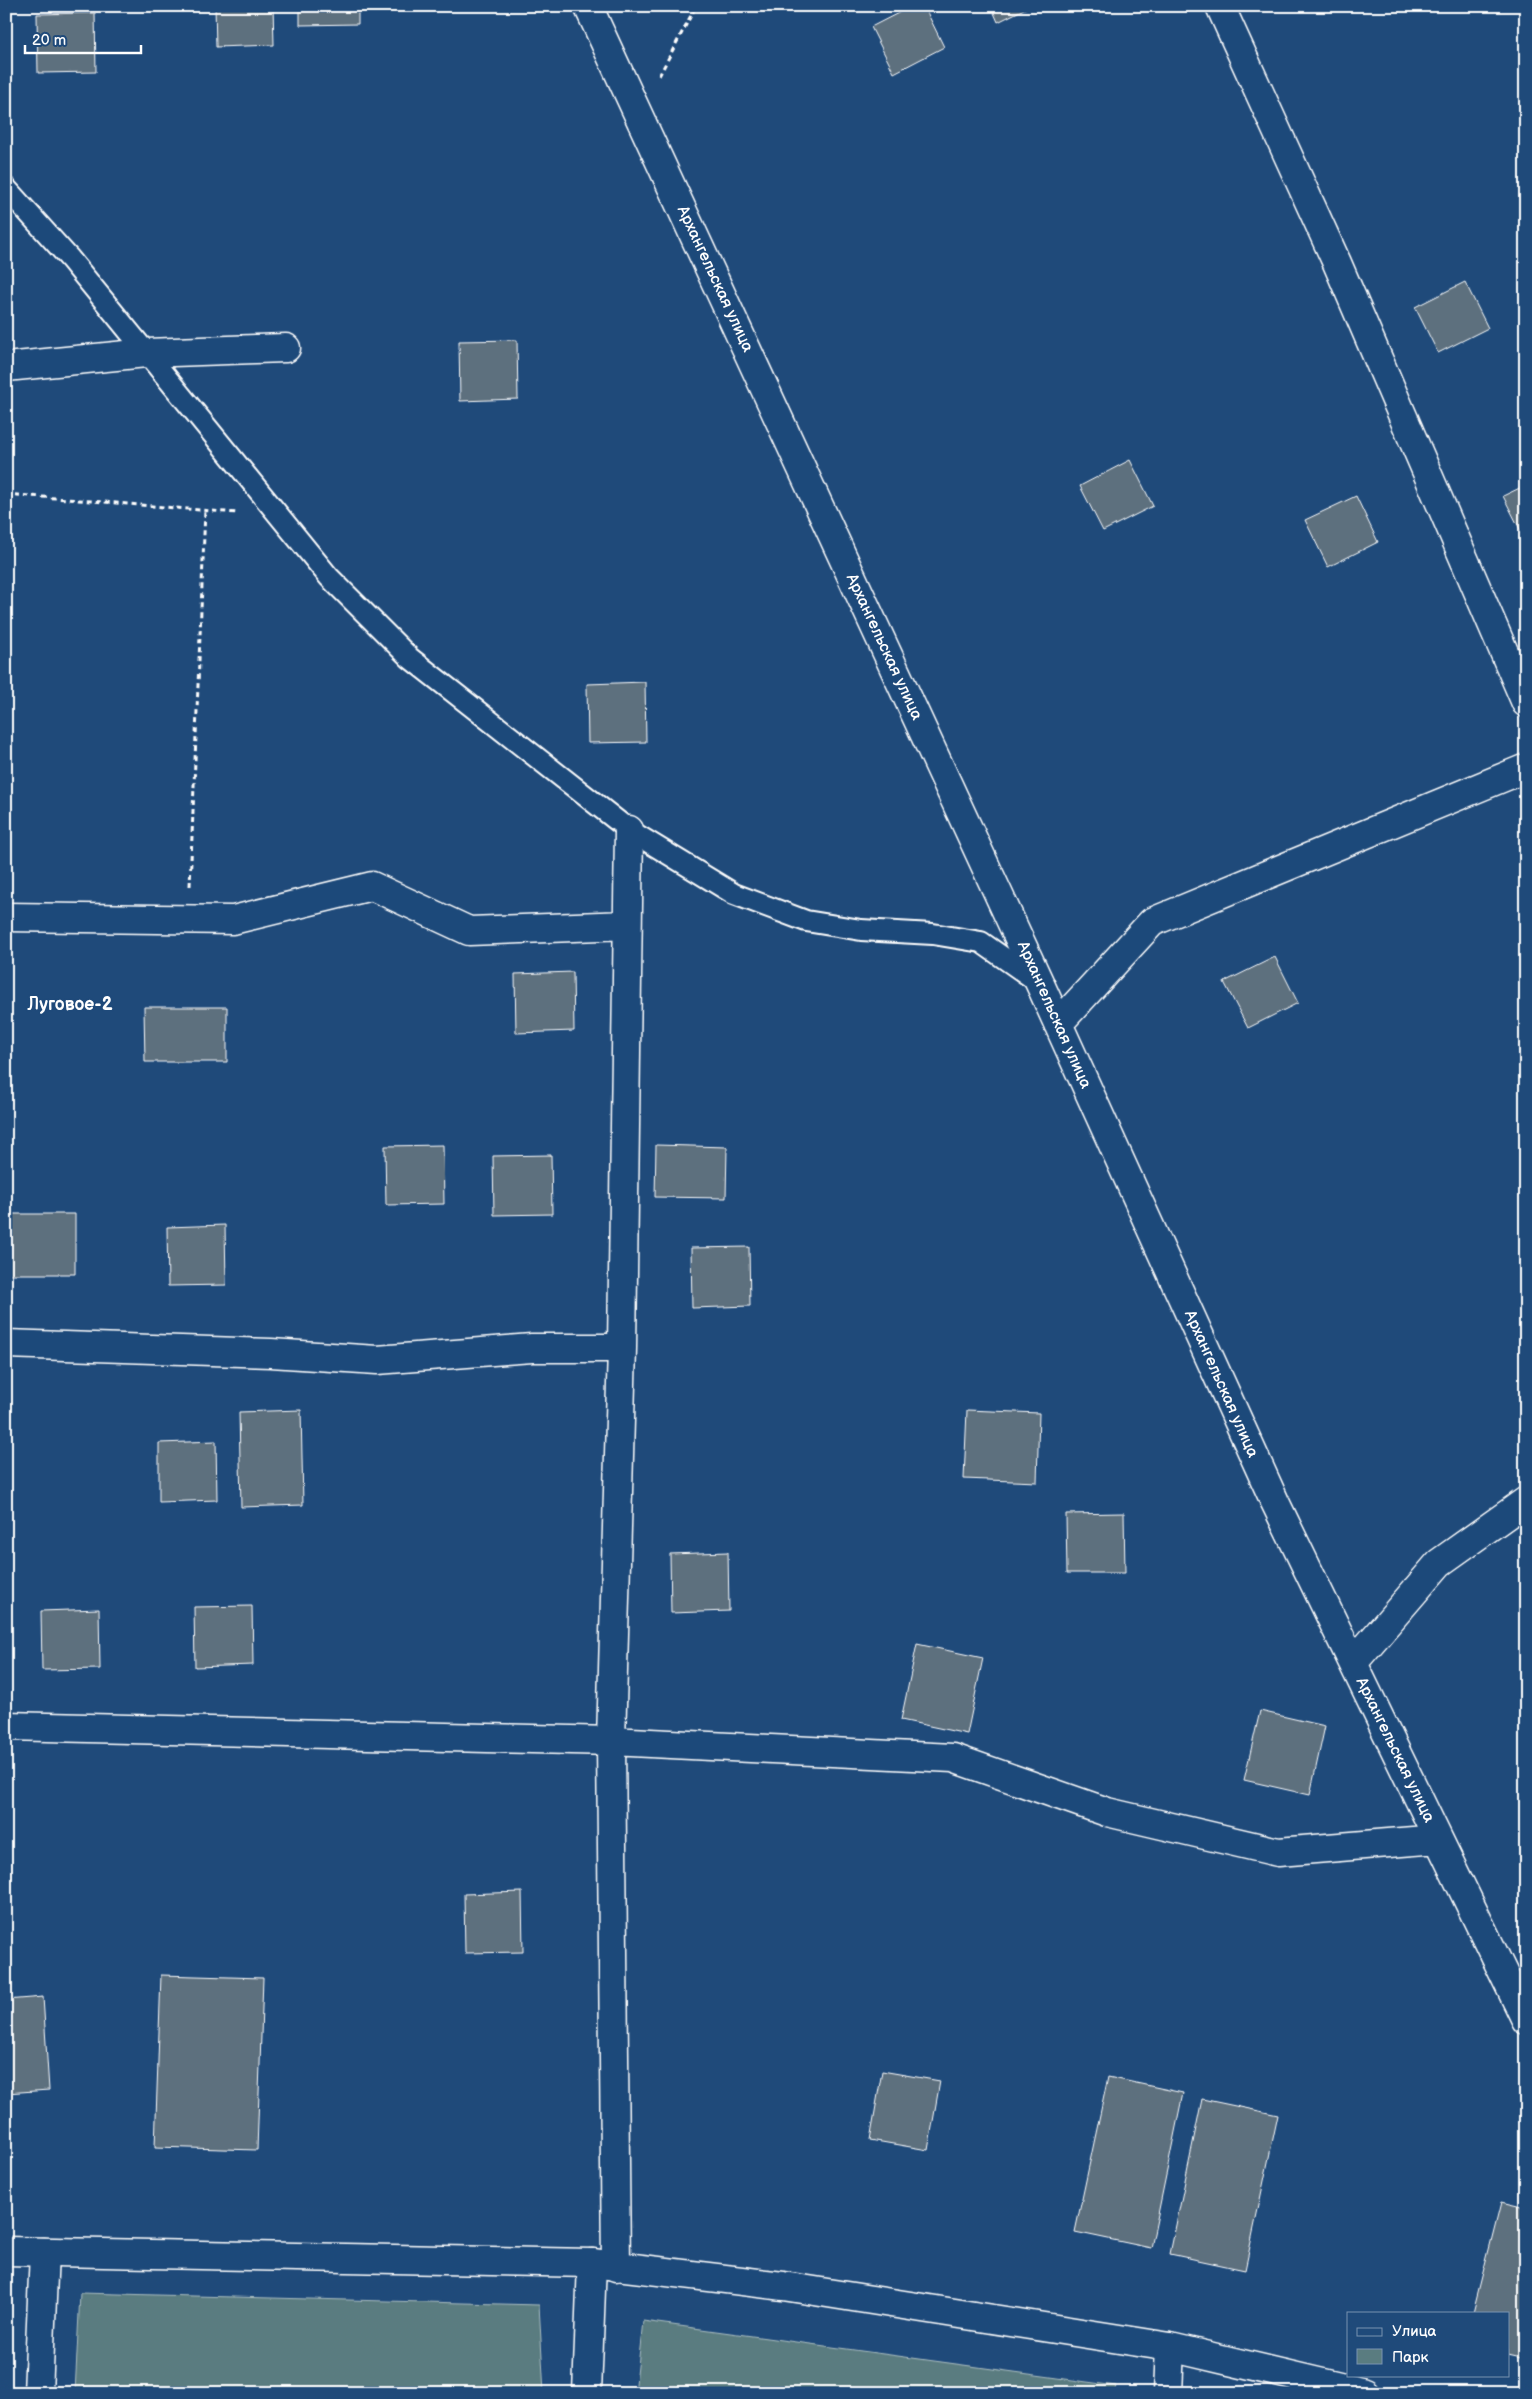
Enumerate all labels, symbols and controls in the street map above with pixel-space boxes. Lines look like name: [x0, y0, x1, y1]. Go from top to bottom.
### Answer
scale bar: [25, 22, 141, 54]
text: 20 m: [32, 31, 66, 50]
street label: Архангельская улица: [672, 202, 758, 356]
street label: Архангельская улица: [841, 570, 927, 724]
street label: Архангельская улица: [1013, 937, 1095, 1092]
district label: Луговое-2: [27, 994, 113, 1015]
street label: Архангельская улица: [1180, 1306, 1262, 1461]
street label: Архангельская улица: [1351, 1673, 1439, 1826]
legend: [1347, 2312, 1510, 2376]
text: Улица: [1392, 2322, 1437, 2341]
text: Парк: [1392, 2348, 1429, 2367]

